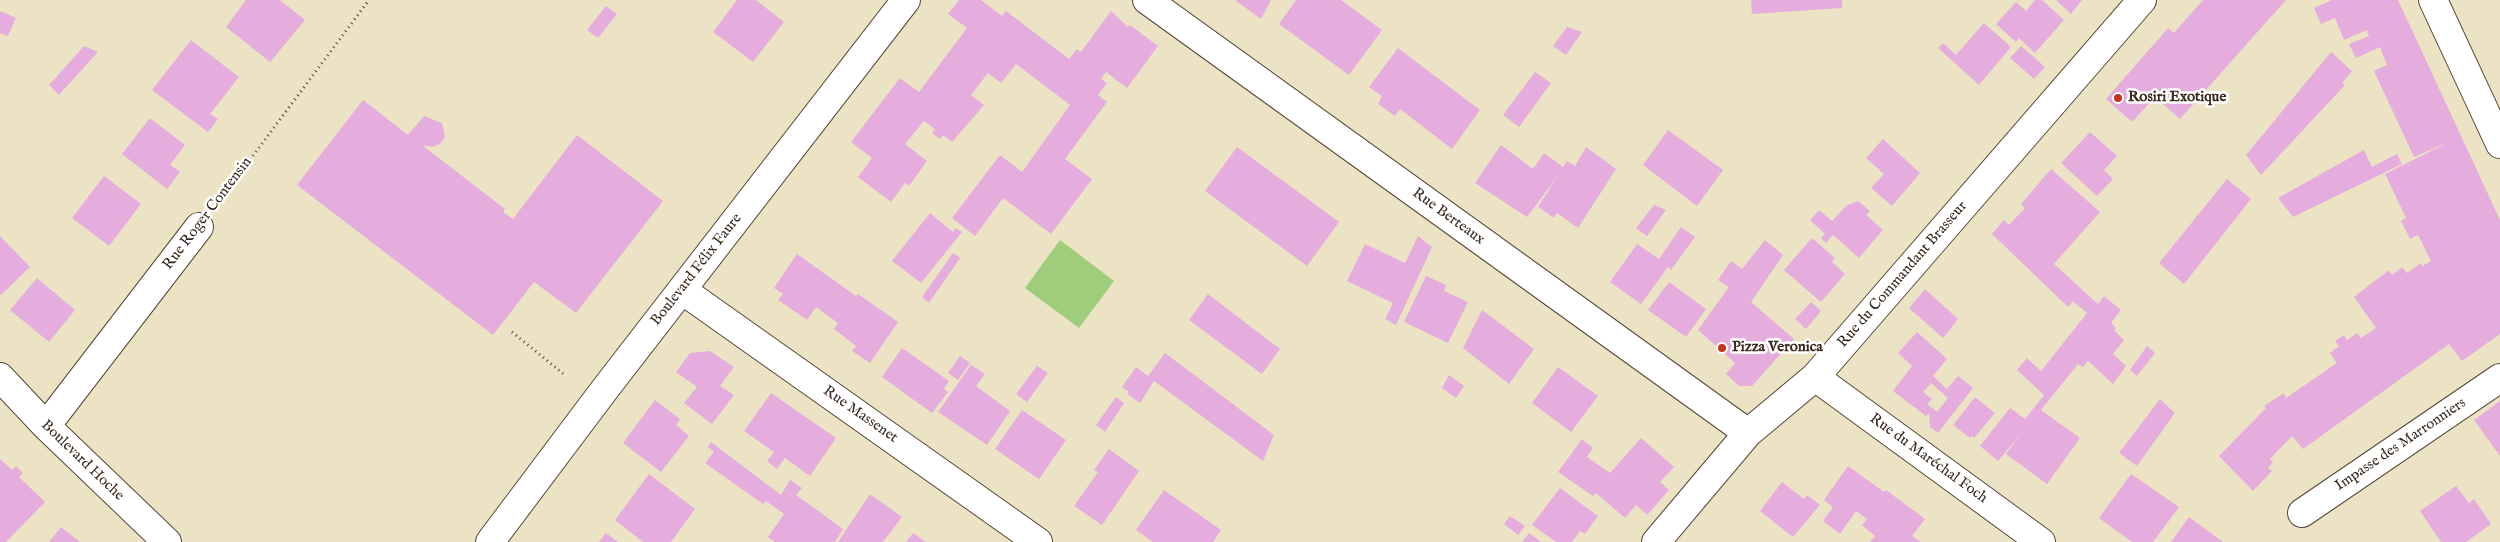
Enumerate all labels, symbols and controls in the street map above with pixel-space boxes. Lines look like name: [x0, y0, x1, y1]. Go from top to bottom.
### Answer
place label: Rosiri Exotique: [2128, 89, 2226, 107]
marker: Rosiri Exotique: [2112, 92, 2124, 104]
street label: Rue Roger Contensin: [160, 154, 256, 274]
street label: Rue Berteaux: [1408, 185, 1488, 249]
street label: Rue du Commandant Brasseur: [1834, 198, 1972, 352]
street label: Boulevard Félix Faure: [648, 210, 746, 330]
place label: Pizza Veronica: [1732, 339, 1823, 357]
marker: Pizza Veronica: [1716, 342, 1728, 354]
street label: Rue Massenet: [819, 383, 901, 447]
street label: Impasse des Marronniers: [2332, 394, 2470, 496]
street label: Rue du Maréchal Foch: [1865, 410, 1991, 508]
street label: Boulevard Hoche: [37, 417, 127, 505]

